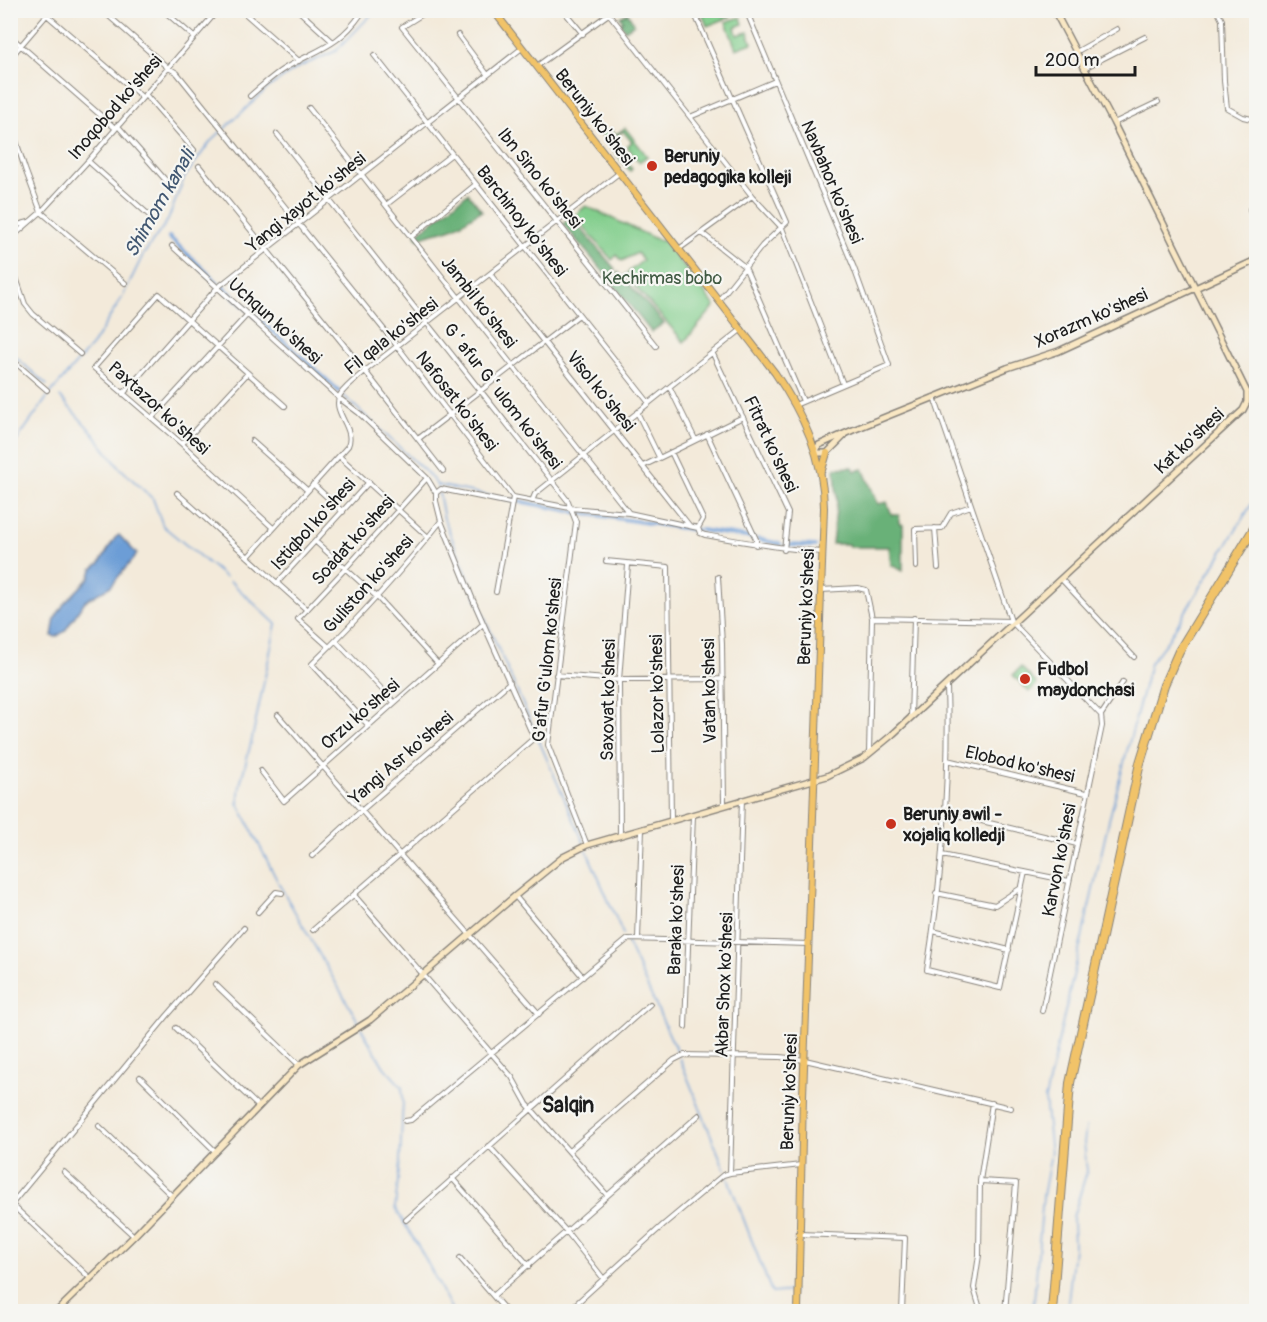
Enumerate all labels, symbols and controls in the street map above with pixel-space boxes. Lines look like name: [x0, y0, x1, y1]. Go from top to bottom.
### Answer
scale bar: [1036, 39, 1135, 77]
text: 200 m: [1045, 49, 1100, 72]
street label: Inoqobod ko'shesi: [63, 50, 167, 165]
street label: Beruniy ko'shesi: [550, 64, 640, 170]
street label: Navbahor ko'shesi: [795, 117, 868, 247]
street label: Ibn Sino ko'shesi: [492, 123, 587, 233]
water label: Shimom kanali: [119, 142, 202, 262]
place label: Beruniy pedagogika kolleji: [664, 145, 791, 189]
street label: Yangi xayot ko'shesi: [241, 147, 371, 258]
marker: Beruniy pedagogika kolleji: [645, 159, 659, 173]
street label: Barchinoy ko'shesi: [471, 161, 572, 282]
street label: Jambil ko'shesi: [436, 252, 522, 353]
park label: Kechirmas bobo: [602, 267, 723, 290]
street label: Uchqun ko'shesi: [223, 273, 326, 370]
street label: Xorazm ko'shesi: [1031, 283, 1151, 354]
street label: Fil qala ko'shesi: [340, 293, 443, 380]
street label: Gʻafur Gʻulom ko'shesi: [438, 318, 567, 474]
street label: Visol ko'shesi: [561, 346, 640, 436]
street label: Nafosat ko'shesi: [410, 347, 503, 456]
street label: Paxtazor ko'shesi: [103, 357, 214, 460]
street label: Fitrat ko'shesi: [738, 392, 803, 496]
street label: Kat ko'shesi: [1150, 403, 1229, 480]
street label: Istiqbol ko'shesi: [266, 474, 361, 575]
street label: Soadat ko'shesi: [307, 490, 400, 590]
street label: Guliston ko'shesi: [318, 530, 419, 638]
street label: Beruniy ko'shesi: [793, 548, 820, 666]
street label: G'afur G'ulom ko'shesi: [527, 577, 568, 743]
street label: Lolazor ko'shesi: [645, 634, 670, 754]
street label: Vatan ko'shesi: [697, 638, 722, 744]
street label: Saxovat ko'shesi: [596, 639, 621, 761]
place label: Fudbol maydonchasi: [1037, 658, 1134, 702]
marker: Fudbol maydonchasi: [1018, 672, 1032, 686]
street label: Orzu ko'shesi: [316, 674, 405, 755]
street label: Yangi Asr ko'shesi: [343, 707, 458, 811]
street label: Elobod ko'shesi: [963, 741, 1077, 788]
street label: Karvon ko'shesi: [1037, 802, 1082, 919]
place label: Beruniy awil - xojaliq kolledji: [902, 803, 1005, 847]
marker: Beruniy awil - xojaliq kolledji: [884, 817, 898, 831]
street label: Baraka ko'shesi: [663, 864, 690, 976]
street label: Akbar Shox ko'shesi: [710, 912, 739, 1058]
street label: Beruniy ko'shesi: [776, 1033, 803, 1151]
district label: Salqin: [542, 1092, 594, 1119]

